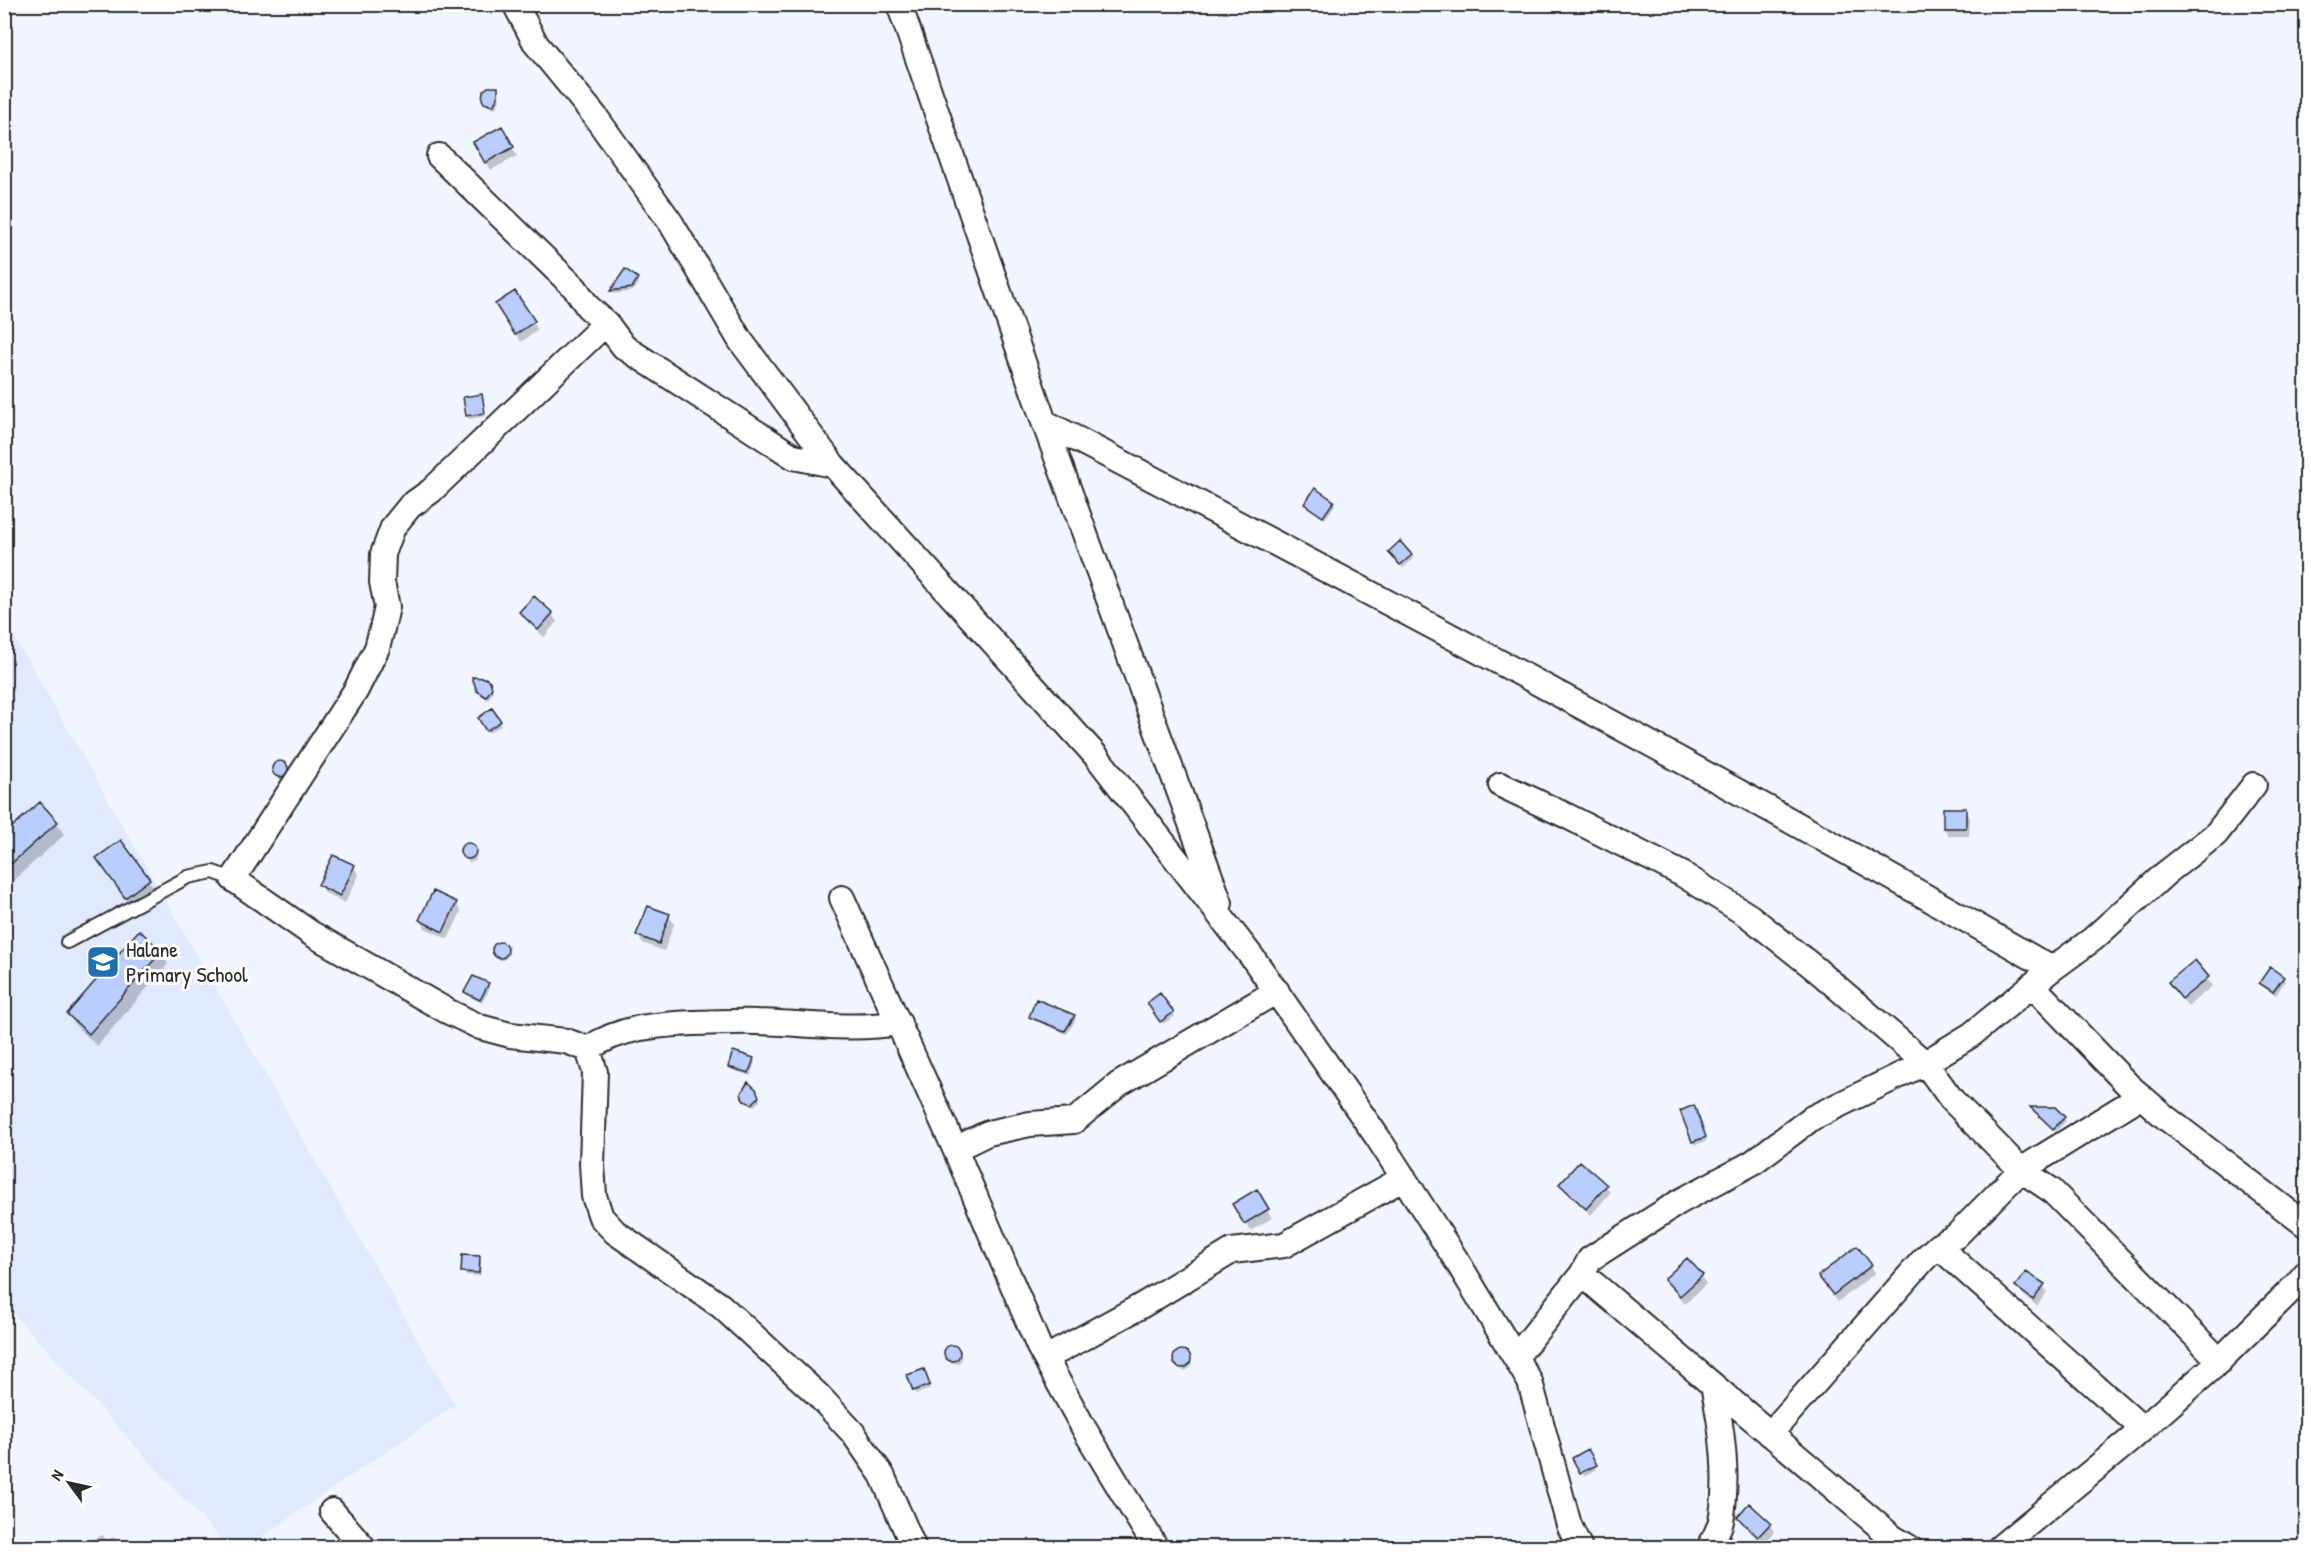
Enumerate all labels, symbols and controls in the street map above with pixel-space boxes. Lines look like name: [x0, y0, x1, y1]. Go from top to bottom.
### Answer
place label: Halane Primary School: [126, 934, 248, 989]
school or university icon: Halane Primary School: [85, 944, 121, 980]
north arrow: [39, 1453, 99, 1513]
text: N: [45, 1465, 68, 1484]

